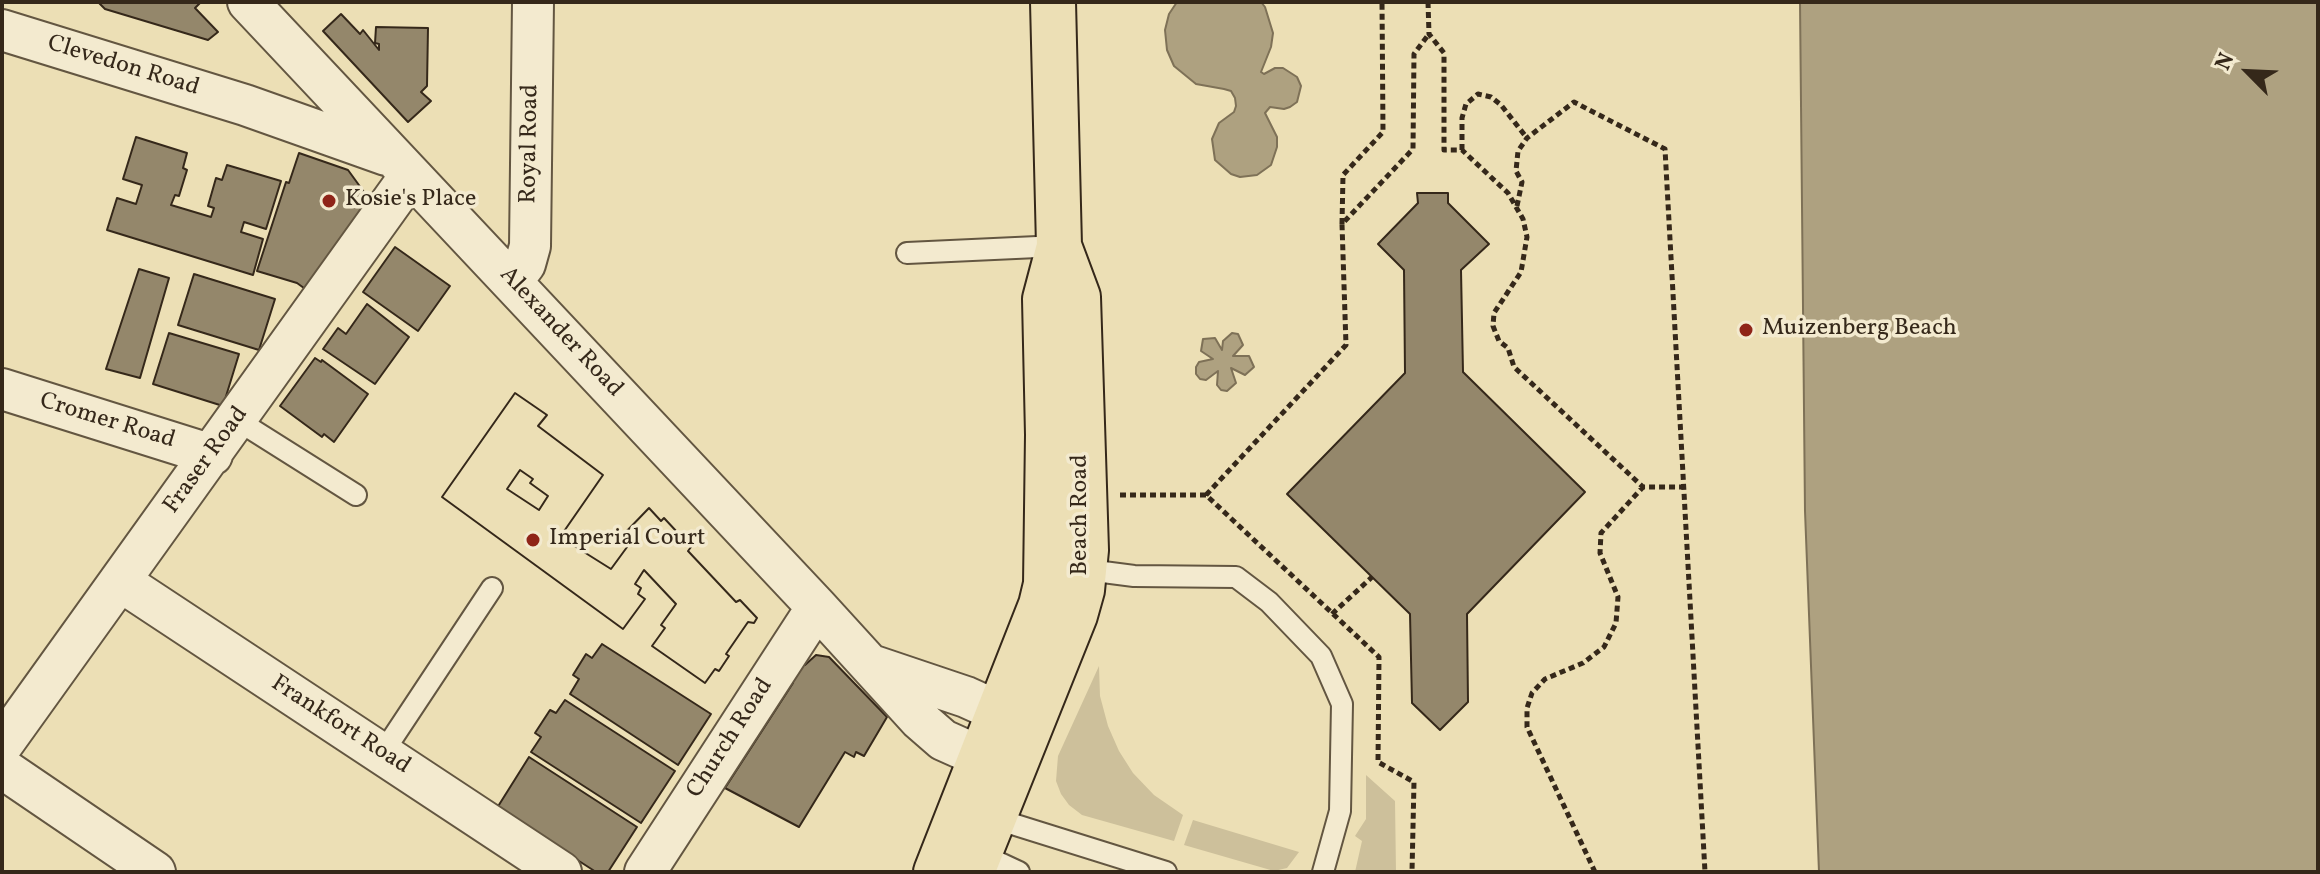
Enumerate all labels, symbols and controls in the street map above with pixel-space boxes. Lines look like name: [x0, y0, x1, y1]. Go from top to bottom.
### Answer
street label: Clevedon Road: [44, 30, 202, 104]
north arrow: [2208, 32, 2288, 112]
text: N: [2208, 48, 2243, 76]
street label: Royal Road: [516, 84, 546, 204]
place label: Kosie's Place: [345, 187, 476, 215]
marker: Kosie's Place: [320, 192, 338, 210]
street label: Alexander Road: [492, 262, 628, 404]
place label: Muizenberg Beach: [1762, 316, 1957, 344]
marker: Muizenberg Beach: [1737, 321, 1755, 339]
street label: Cromer Road: [36, 388, 178, 456]
street label: Fraser Road: [158, 402, 256, 520]
street label: Beach Road: [1068, 454, 1096, 576]
place label: Imperial Court: [549, 526, 706, 554]
marker: Imperial Court: [524, 531, 542, 549]
street label: Frankfort Road: [265, 670, 415, 782]
street label: Church Road: [682, 674, 780, 804]

